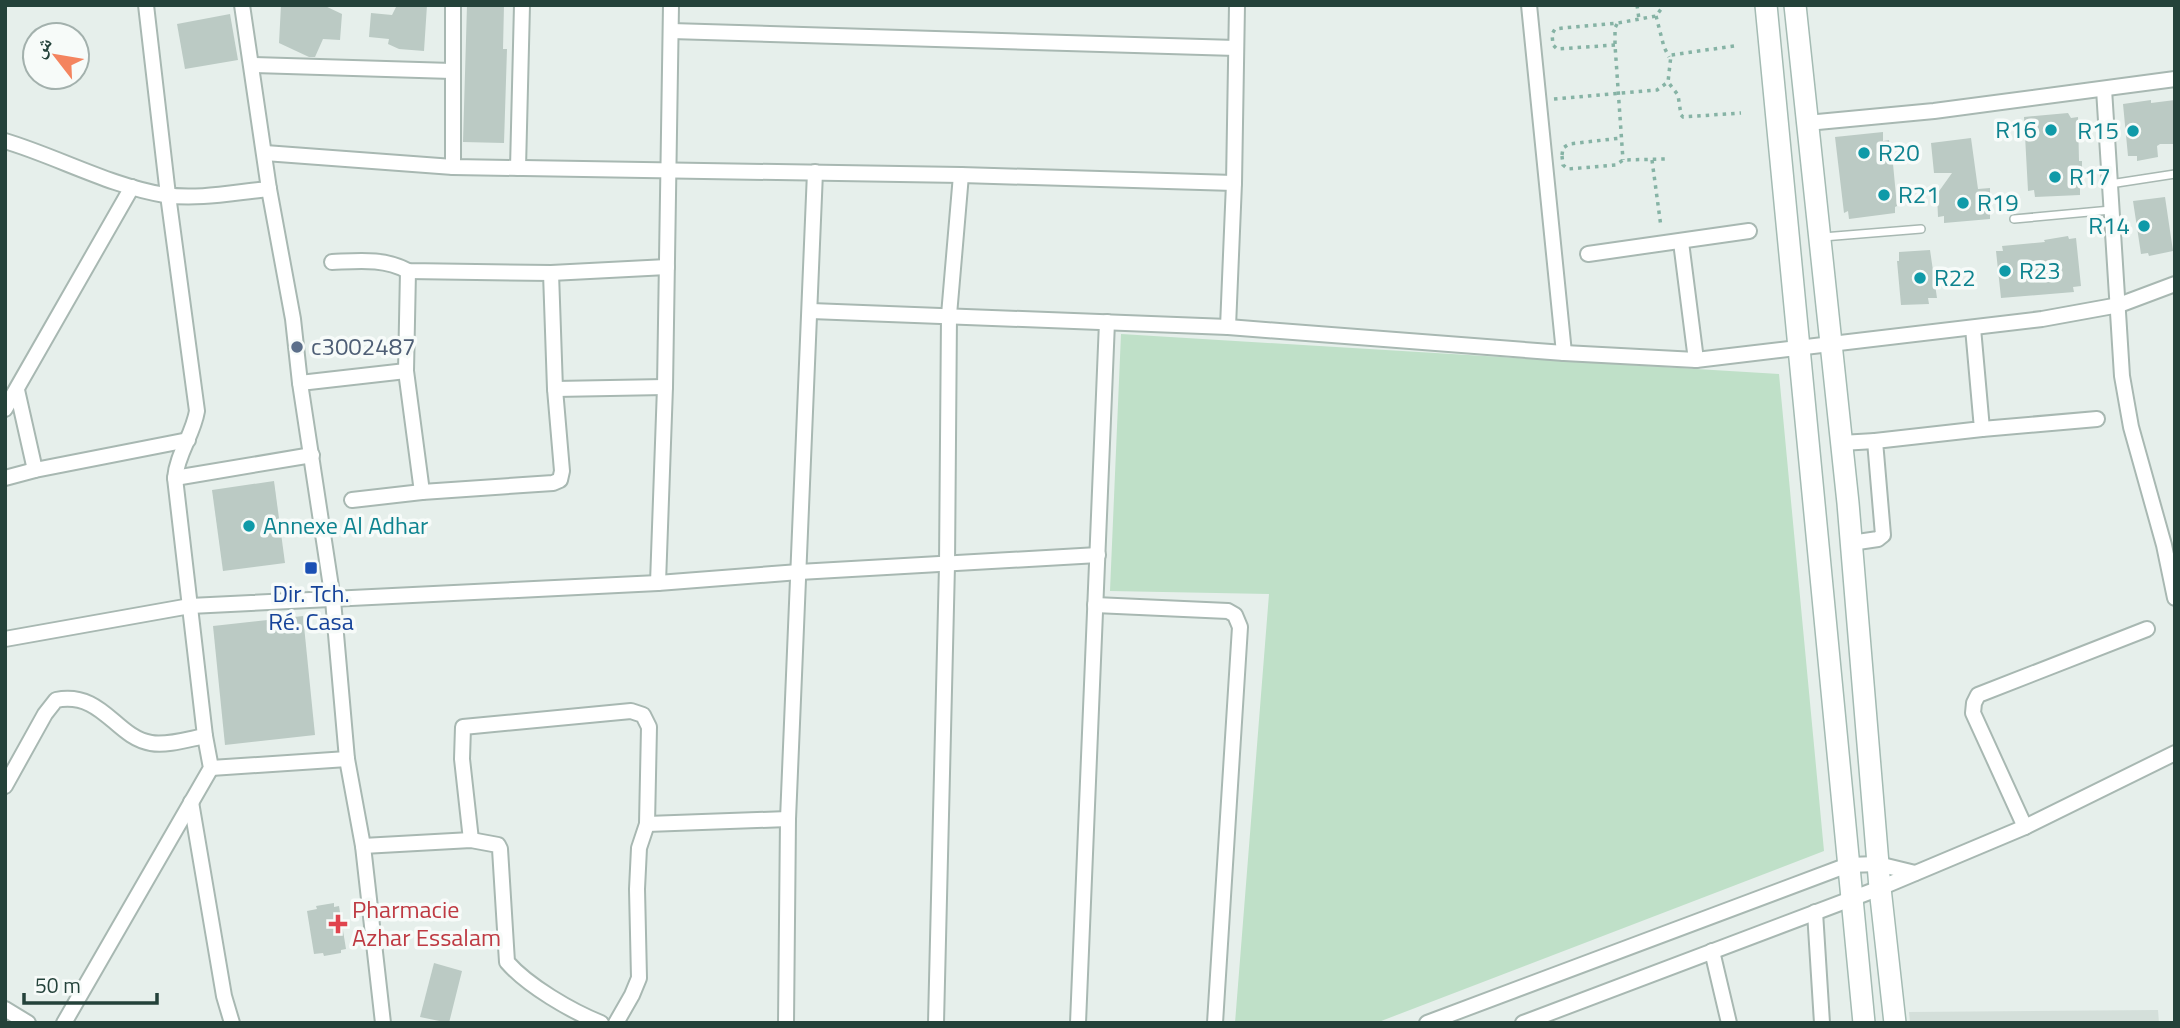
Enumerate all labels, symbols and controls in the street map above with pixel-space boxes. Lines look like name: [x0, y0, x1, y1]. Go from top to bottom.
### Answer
north arrow: [21, 21, 91, 91]
text: ش: [23, 31, 59, 63]
place label: R16: [1995, 111, 2037, 147]
place label: R15: [2077, 112, 2119, 148]
marker: R16: [2043, 122, 2059, 138]
marker: R15: [2125, 123, 2141, 139]
place label: R20: [1878, 134, 1920, 170]
marker: R20: [1856, 145, 1872, 161]
place label: R17: [2069, 158, 2111, 194]
marker: R17: [2047, 169, 2063, 185]
place label: R21: [1898, 176, 1940, 212]
place label: R19: [1977, 184, 2019, 220]
marker: R21: [1876, 187, 1892, 203]
marker: R19: [1955, 195, 1971, 211]
place label: R14: [2088, 207, 2130, 243]
marker: R14: [2136, 218, 2152, 234]
place label: R23: [2019, 252, 2061, 288]
place label: R22: [1934, 259, 1976, 295]
marker: R23: [1997, 263, 2013, 279]
marker: R22: [1912, 270, 1928, 286]
place label: c3002487: [311, 328, 416, 364]
marker: c3002487: [289, 339, 305, 355]
place label: Annexe Al Adhar: [263, 507, 428, 543]
marker: Annexe Al Adhar: [241, 518, 257, 534]
marker: Dir. Tch. Ré. Casa: [303, 560, 319, 576]
place label: Dir. Tch. Ré. Casa: [268, 575, 354, 639]
place label: Pharmacie Azhar Essalam: [352, 891, 501, 955]
marker: Pharmacie Azhar Essalam: [330, 916, 346, 932]
scale bar: [24, 962, 158, 1006]
text: 50 m: [35, 969, 81, 1001]

